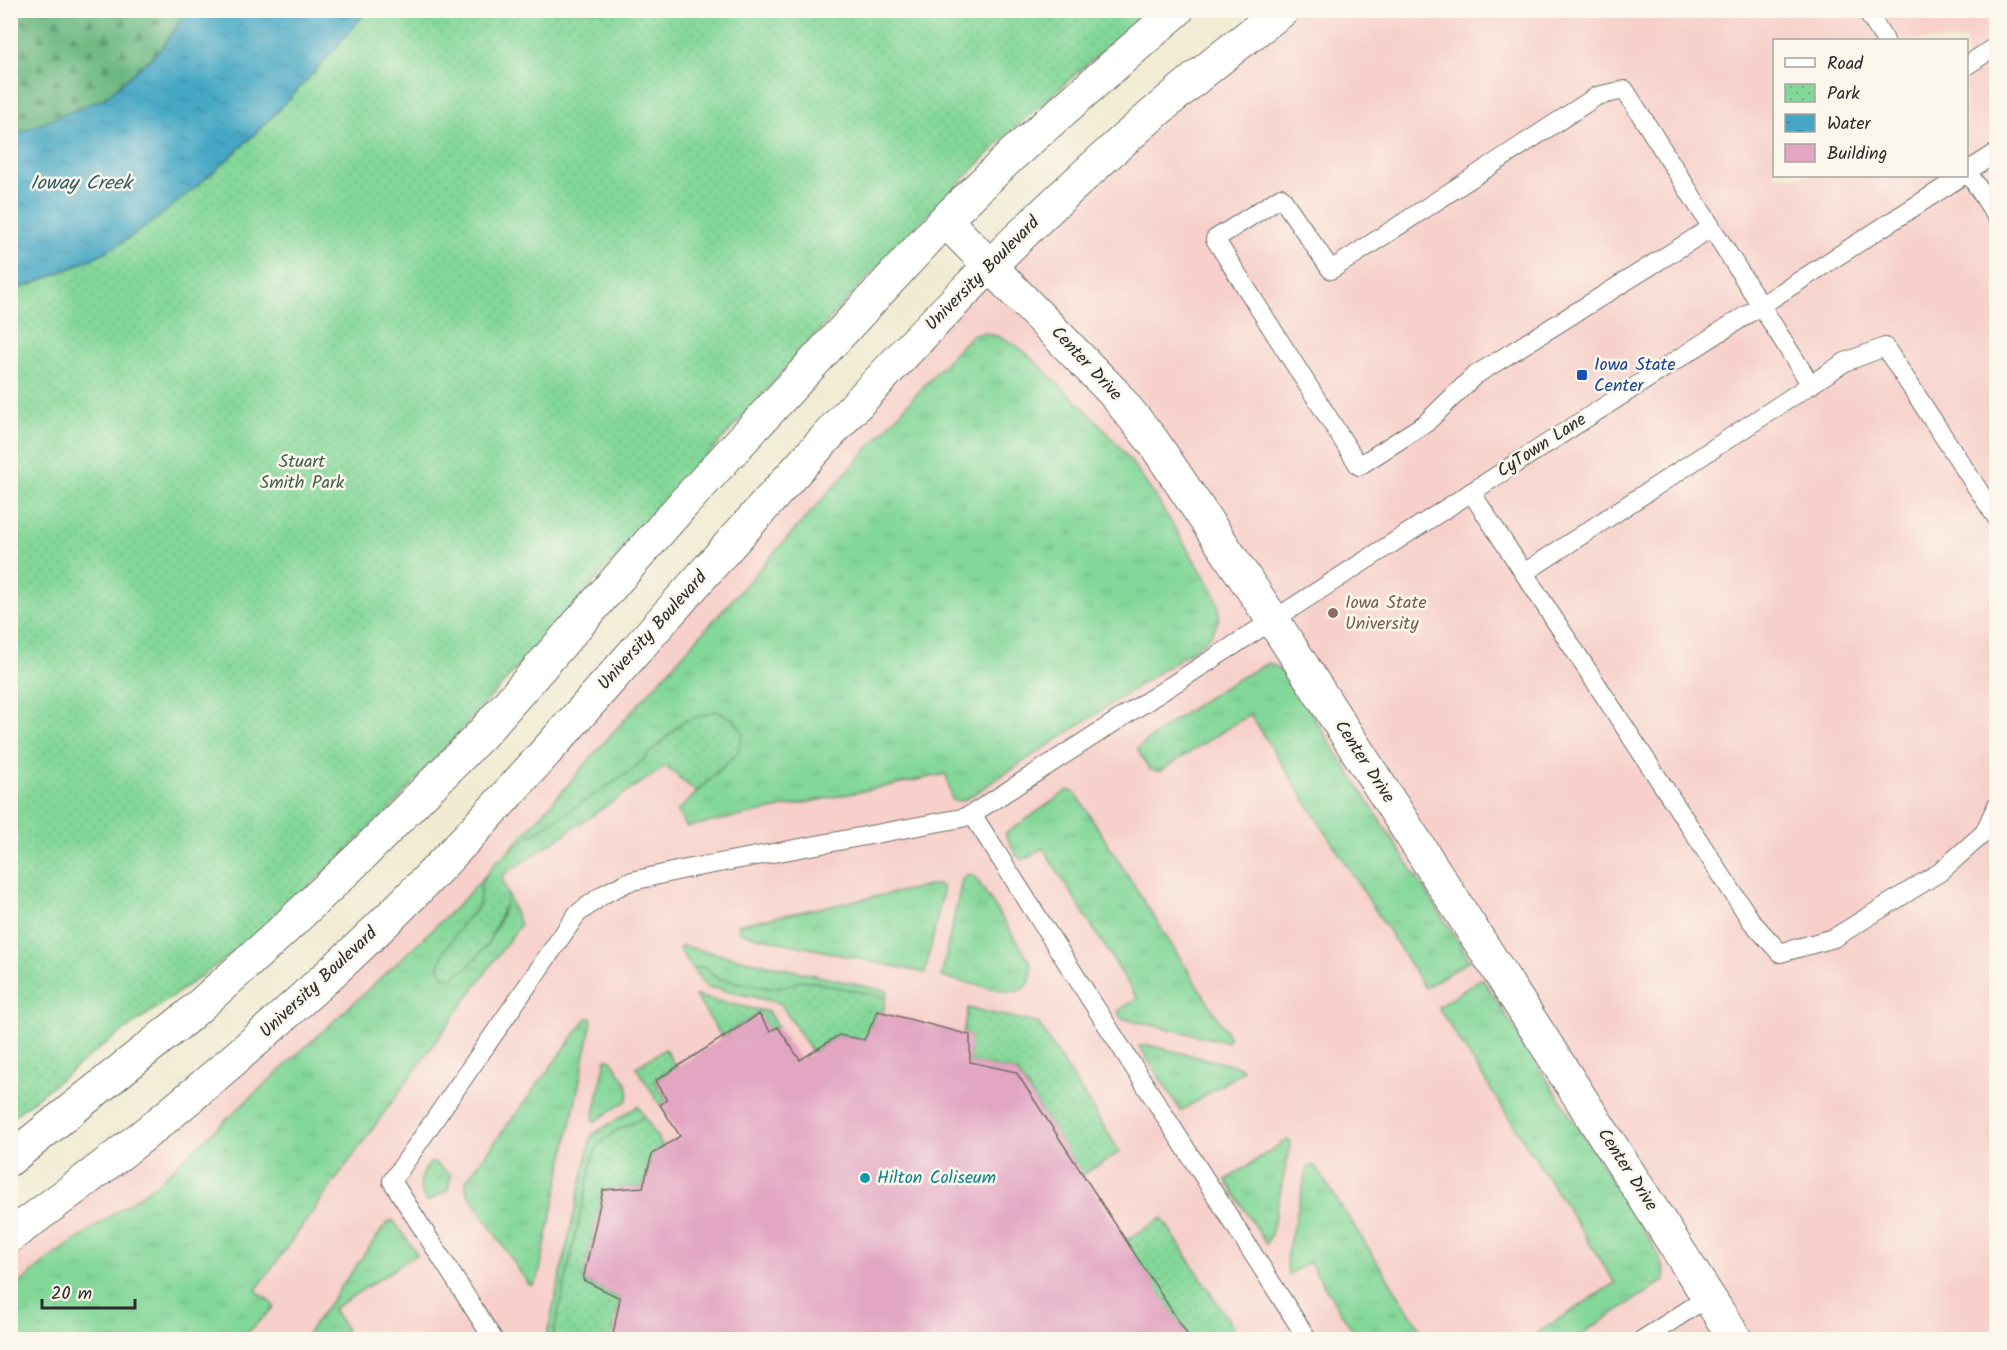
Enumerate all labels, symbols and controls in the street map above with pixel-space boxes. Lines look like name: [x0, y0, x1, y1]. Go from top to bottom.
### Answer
legend: [1773, 39, 1968, 177]
text: Road: [1827, 50, 1864, 79]
text: Park: [1827, 80, 1860, 109]
text: Water: [1827, 110, 1872, 139]
text: Building: [1827, 140, 1887, 169]
water label: Ioway Creek: [30, 168, 134, 200]
street label: University Boulevard: [919, 209, 1048, 338]
street label: Center Drive: [1043, 320, 1129, 408]
place label: Iowa State Center: [1594, 351, 1676, 401]
marker: Iowa State Center: [1575, 368, 1589, 382]
street label: CyTown Lane: [1491, 406, 1593, 486]
park label: Stuart Smith Park: [260, 448, 345, 498]
street label: University Boulevard: [591, 564, 716, 697]
place label: Iowa State University: [1345, 589, 1427, 639]
marker: Iowa State University: [1326, 606, 1340, 620]
street label: Center Drive: [1326, 715, 1402, 809]
street label: University Boulevard: [253, 920, 385, 1046]
street label: Center Drive: [1589, 1123, 1665, 1217]
place label: Hilton Coliseum: [877, 1164, 996, 1193]
marker: Hilton Coliseum: [858, 1171, 872, 1185]
scale bar: [42, 1272, 135, 1310]
text: 20 m: [51, 1280, 92, 1309]

